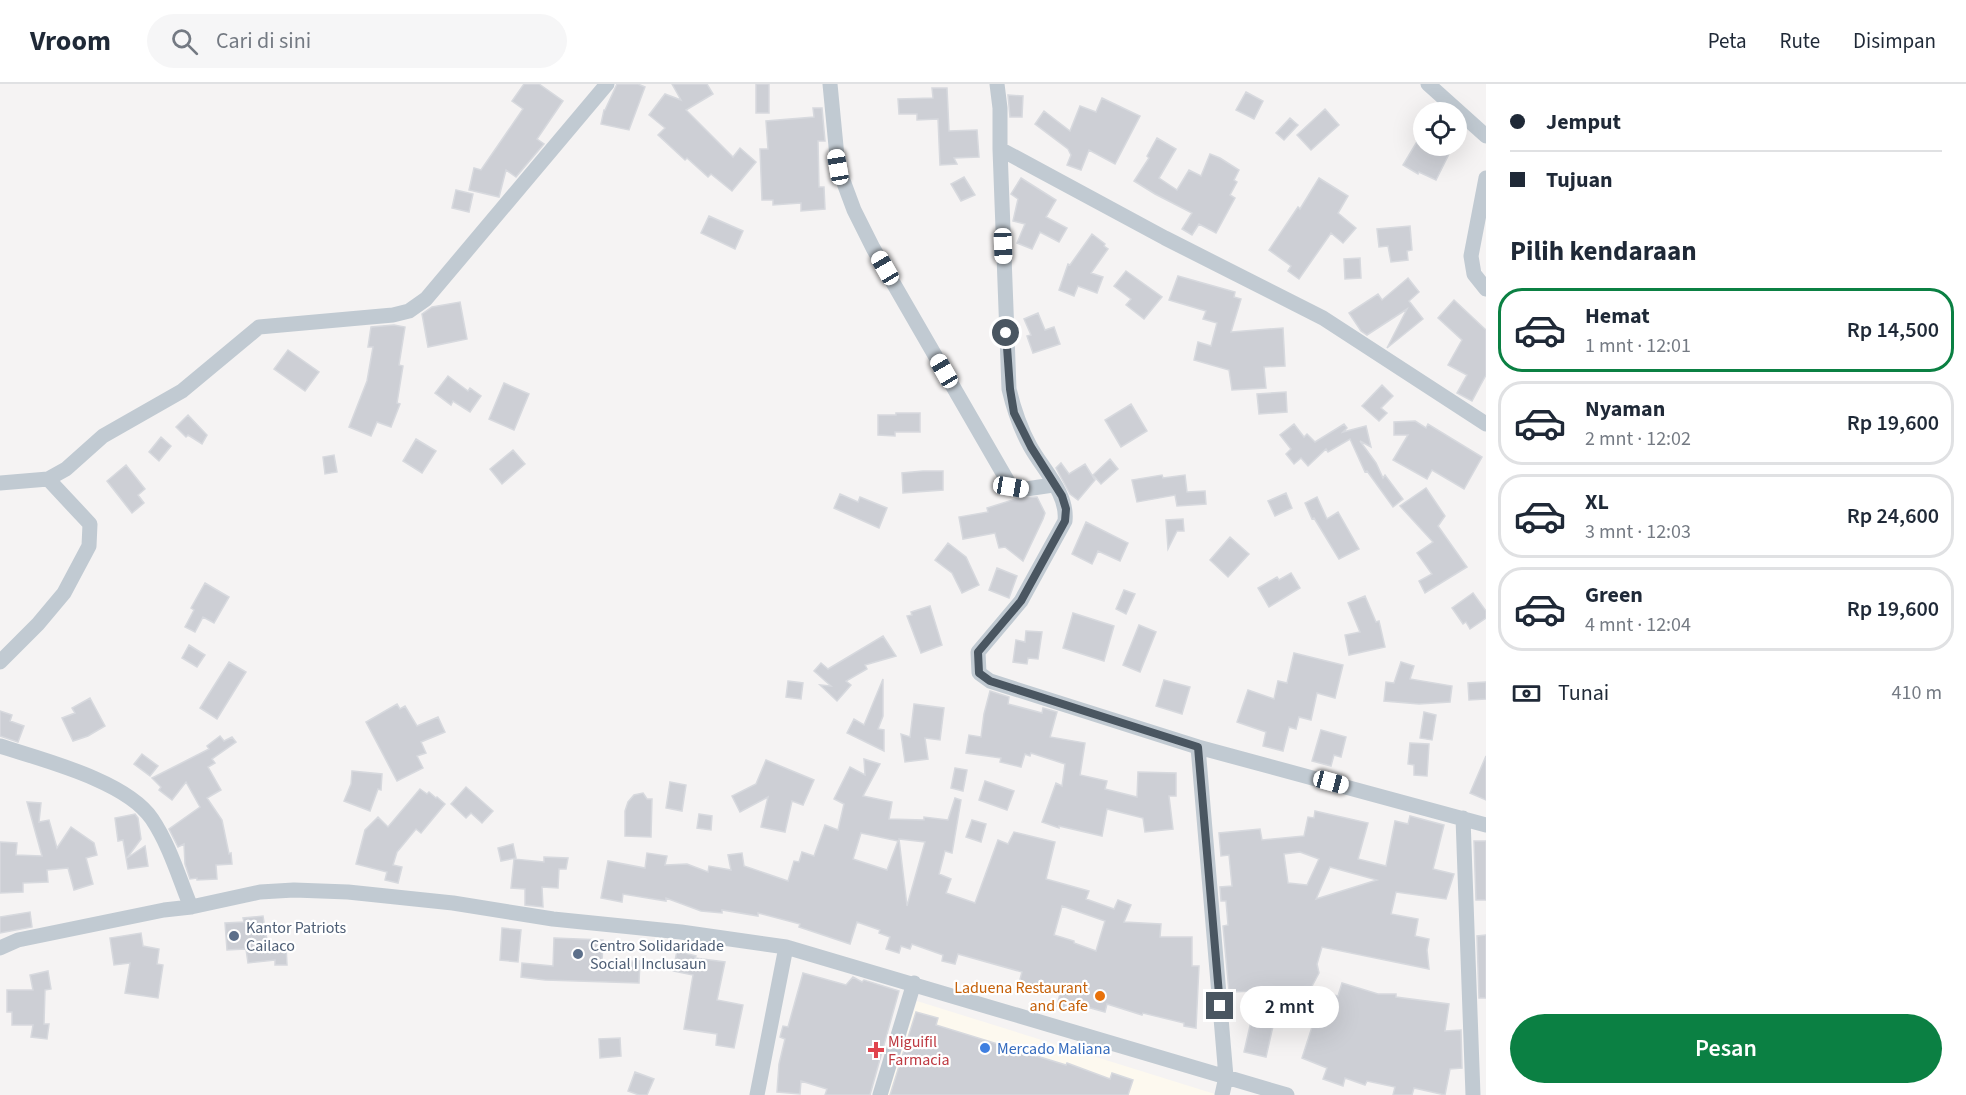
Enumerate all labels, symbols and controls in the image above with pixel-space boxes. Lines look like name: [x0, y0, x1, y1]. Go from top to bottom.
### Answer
search box: [147, 14, 567, 68]
text: Vroom: [30, 21, 111, 61]
icon: search: [168, 25, 201, 58]
text: Cari di sini: [216, 25, 311, 57]
text: Peta: [1708, 26, 1746, 56]
text: Rute: [1779, 26, 1820, 56]
text: Disimpan: [1853, 26, 1936, 56]
map controls: [1413, 102, 1467, 156]
button: locate: [1413, 102, 1467, 156]
text: Jemput: [1546, 106, 1621, 138]
car: [826, 148, 850, 186]
text: Tujuan: [1546, 164, 1613, 196]
car: [993, 228, 1013, 264]
text: Pilih kendaraan: [1510, 232, 1697, 271]
car: [868, 248, 902, 288]
text: Hemat: [1585, 300, 1650, 332]
icon: car: [1513, 303, 1567, 357]
text: Rp 14,500: [1847, 314, 1939, 346]
route start: [992, 319, 1019, 346]
text: 1 mnt · 12:01: [1585, 332, 1691, 360]
car: [927, 351, 961, 391]
text: Nyaman: [1585, 393, 1665, 425]
icon: car: [1513, 396, 1567, 450]
text: Rp 19,600: [1847, 407, 1939, 439]
text: 2 mnt · 12:02: [1585, 425, 1691, 453]
car: [992, 475, 1030, 499]
text: XL: [1585, 486, 1609, 518]
icon: car: [1513, 489, 1567, 543]
text: Rp 24,600: [1847, 500, 1939, 532]
text: 3 mnt · 12:03: [1585, 518, 1691, 546]
text: Green: [1585, 579, 1643, 611]
icon: car: [1513, 582, 1567, 636]
text: Rp 19,600: [1847, 593, 1939, 625]
text: 4 mnt · 12:04: [1585, 611, 1691, 639]
icon: cash: [1510, 677, 1543, 710]
text: Tunai: [1558, 677, 1609, 709]
text: 410 m: [1892, 679, 1942, 707]
car: [1311, 769, 1351, 795]
place label: Kantor Patriots Cailaco: [246, 917, 346, 957]
marker: Kantor Patriots Cailaco: [227, 929, 241, 943]
place label: Centro Solidaridade Social I Inclusaun: [590, 935, 724, 975]
marker: Centro Solidaridade Social I Inclusaun: [571, 947, 585, 961]
place label: Laduena Restaurant and Cafe: [954, 977, 1089, 1017]
callout: 2 mnt: [1241, 985, 1340, 1027]
marker: Laduena Restaurant and Cafe: [1093, 989, 1107, 1003]
route end: [1206, 992, 1233, 1019]
text: 2 mnt: [1265, 993, 1314, 1021]
button: Pesan: [1510, 1014, 1942, 1083]
place label: Miguifil Farmacia: [888, 1031, 950, 1071]
place label: Mercado Maliana: [997, 1038, 1111, 1060]
marker: Mercado Maliana: [978, 1041, 992, 1055]
marker: Miguifil Farmacia: [869, 1043, 883, 1057]

